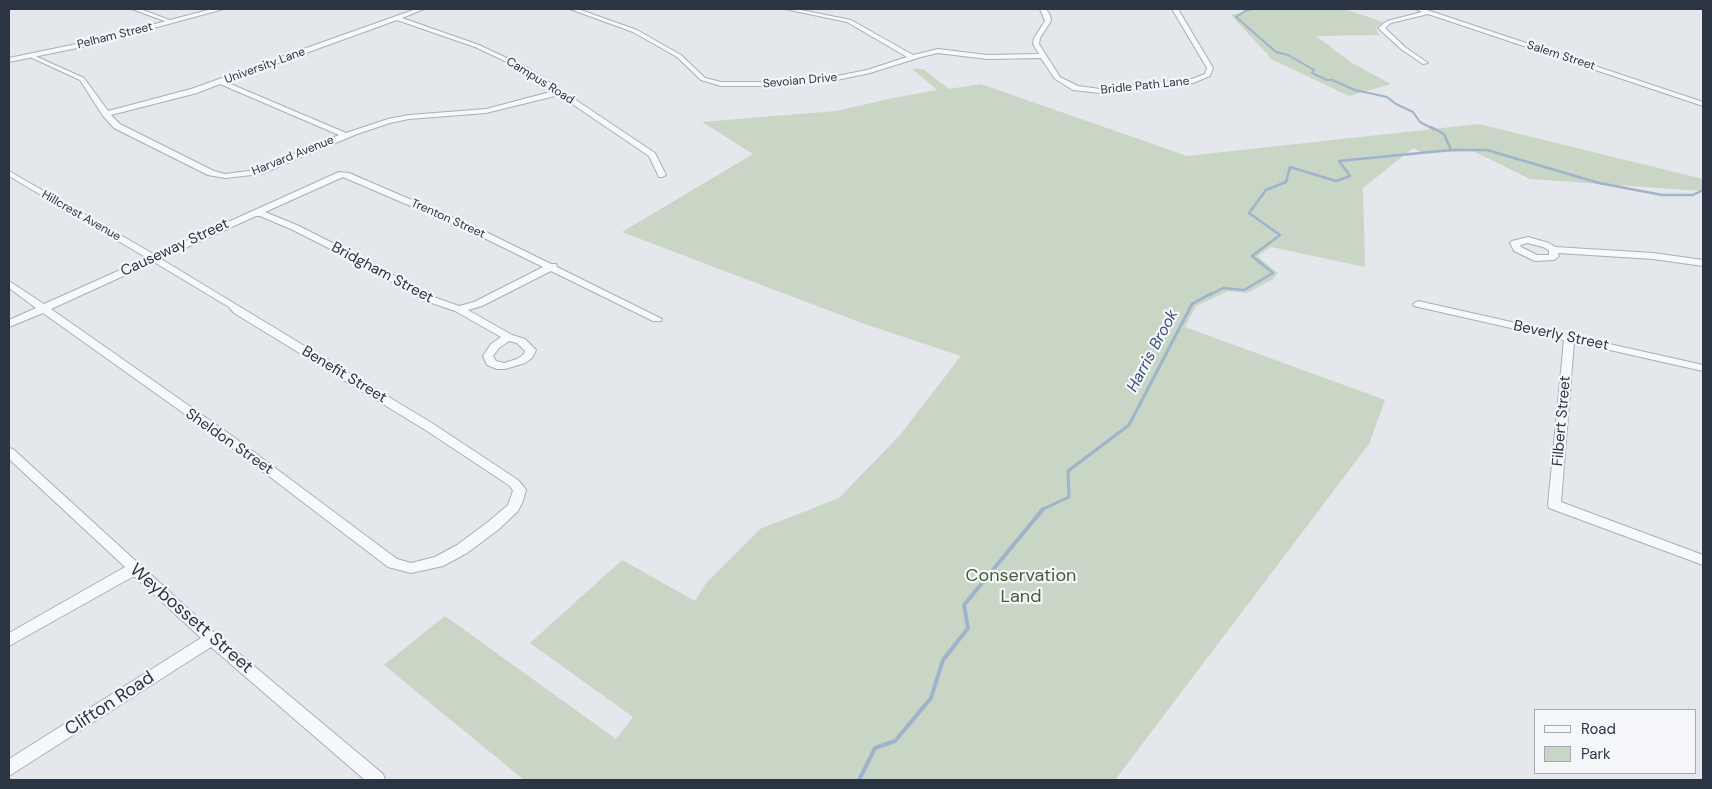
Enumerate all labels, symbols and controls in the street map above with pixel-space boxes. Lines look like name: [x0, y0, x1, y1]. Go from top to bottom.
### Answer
street label: Pelham Street: [76, 20, 154, 52]
street label: Salem Street: [1525, 38, 1597, 74]
street label: University Lane: [223, 45, 307, 87]
street label: Campus Road: [503, 54, 577, 108]
street label: Sevoian Drive: [762, 71, 838, 91]
street label: Bridle Path Lane: [1100, 74, 1190, 98]
street label: Harvard Avenue: [250, 133, 336, 179]
street label: Hillcrest Avenue: [39, 188, 123, 244]
street label: Trenton Street: [409, 196, 487, 242]
street label: Causeway Street: [118, 215, 232, 281]
street label: Bridgham Street: [328, 239, 436, 307]
water label: Harris Brook: [1123, 307, 1183, 395]
street label: Beverly Street: [1512, 317, 1610, 355]
street label: Benefit Street: [298, 343, 390, 407]
street label: Filbert Street: [1549, 375, 1575, 467]
street label: Sheldon Street: [182, 405, 276, 479]
street label: Weybossett Street: [125, 560, 257, 678]
park label: Conservation Land: [966, 565, 1076, 608]
street label: Clifton Road: [61, 667, 159, 741]
legend: [1534, 709, 1697, 774]
text: Road: [1581, 719, 1616, 739]
text: Park: [1581, 744, 1611, 764]

